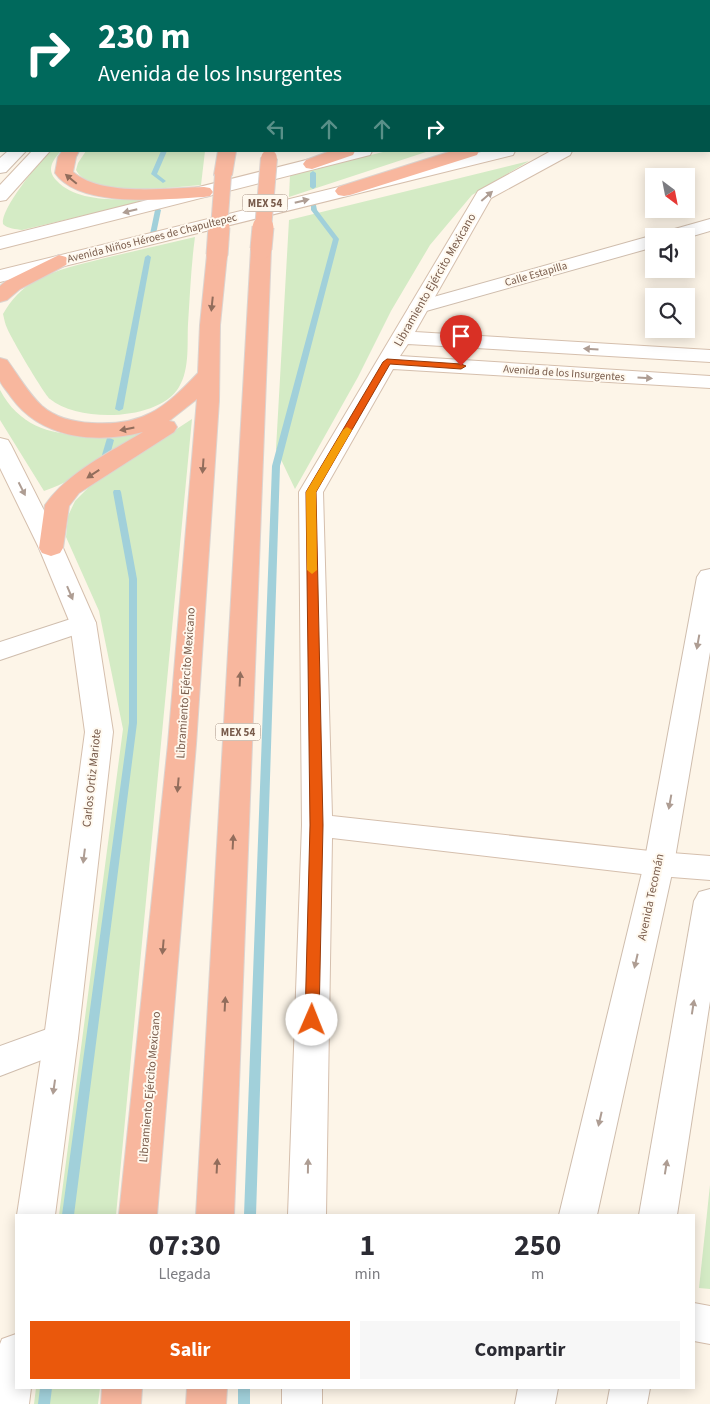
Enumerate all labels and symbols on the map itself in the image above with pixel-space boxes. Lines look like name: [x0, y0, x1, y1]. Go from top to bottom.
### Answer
north arrow: [645, 168, 695, 218]
one-way arrow: [64, 174, 77, 185]
one-way arrow: [481, 190, 494, 201]
road number: MEX 54: [242, 194, 288, 212]
one-way arrow: [295, 197, 310, 205]
one-way arrow: [123, 207, 138, 215]
street label: Avenida Niños Héroes de Chapultepec: [66, 210, 238, 266]
street label: Libramiento Ejército Mexicano: [390, 210, 480, 350]
street label: Calle Estapilla: [503, 258, 569, 290]
one-way arrow: [208, 296, 216, 312]
pin: [440, 315, 482, 366]
one-way arrow: [583, 344, 599, 352]
street label: Avenida de los Insurgentes: [503, 361, 626, 385]
one-way arrow: [638, 374, 654, 382]
one-way arrow: [119, 425, 135, 433]
one-way arrow: [198, 458, 206, 474]
one-way arrow: [86, 470, 99, 479]
one-way arrow: [18, 482, 26, 496]
one-way arrow: [67, 586, 75, 600]
street label: Libramiento Ejército Mexicano: [172, 607, 200, 759]
one-way arrow: [694, 634, 702, 650]
one-way arrow: [237, 671, 245, 687]
road number: MEX 54: [216, 724, 260, 740]
street label: Carlos Ortiz Mariote: [78, 728, 106, 828]
one-way arrow: [174, 777, 182, 793]
one-way arrow: [665, 794, 673, 810]
one-way arrow: [229, 833, 237, 849]
one-way arrow: [80, 848, 88, 864]
street label: Avenida Tecomán: [633, 852, 669, 942]
one-way arrow: [159, 939, 167, 955]
one-way arrow: [632, 953, 640, 969]
position arrow: [285, 993, 337, 1045]
one-way arrow: [221, 996, 229, 1012]
one-way arrow: [689, 998, 697, 1014]
street label: Libramiento Ejército Mexicano: [135, 1011, 165, 1163]
one-way arrow: [50, 1079, 58, 1095]
one-way arrow: [596, 1112, 604, 1127]
one-way arrow: [214, 1158, 222, 1174]
one-way arrow: [304, 1158, 312, 1174]
one-way arrow: [663, 1159, 671, 1175]

